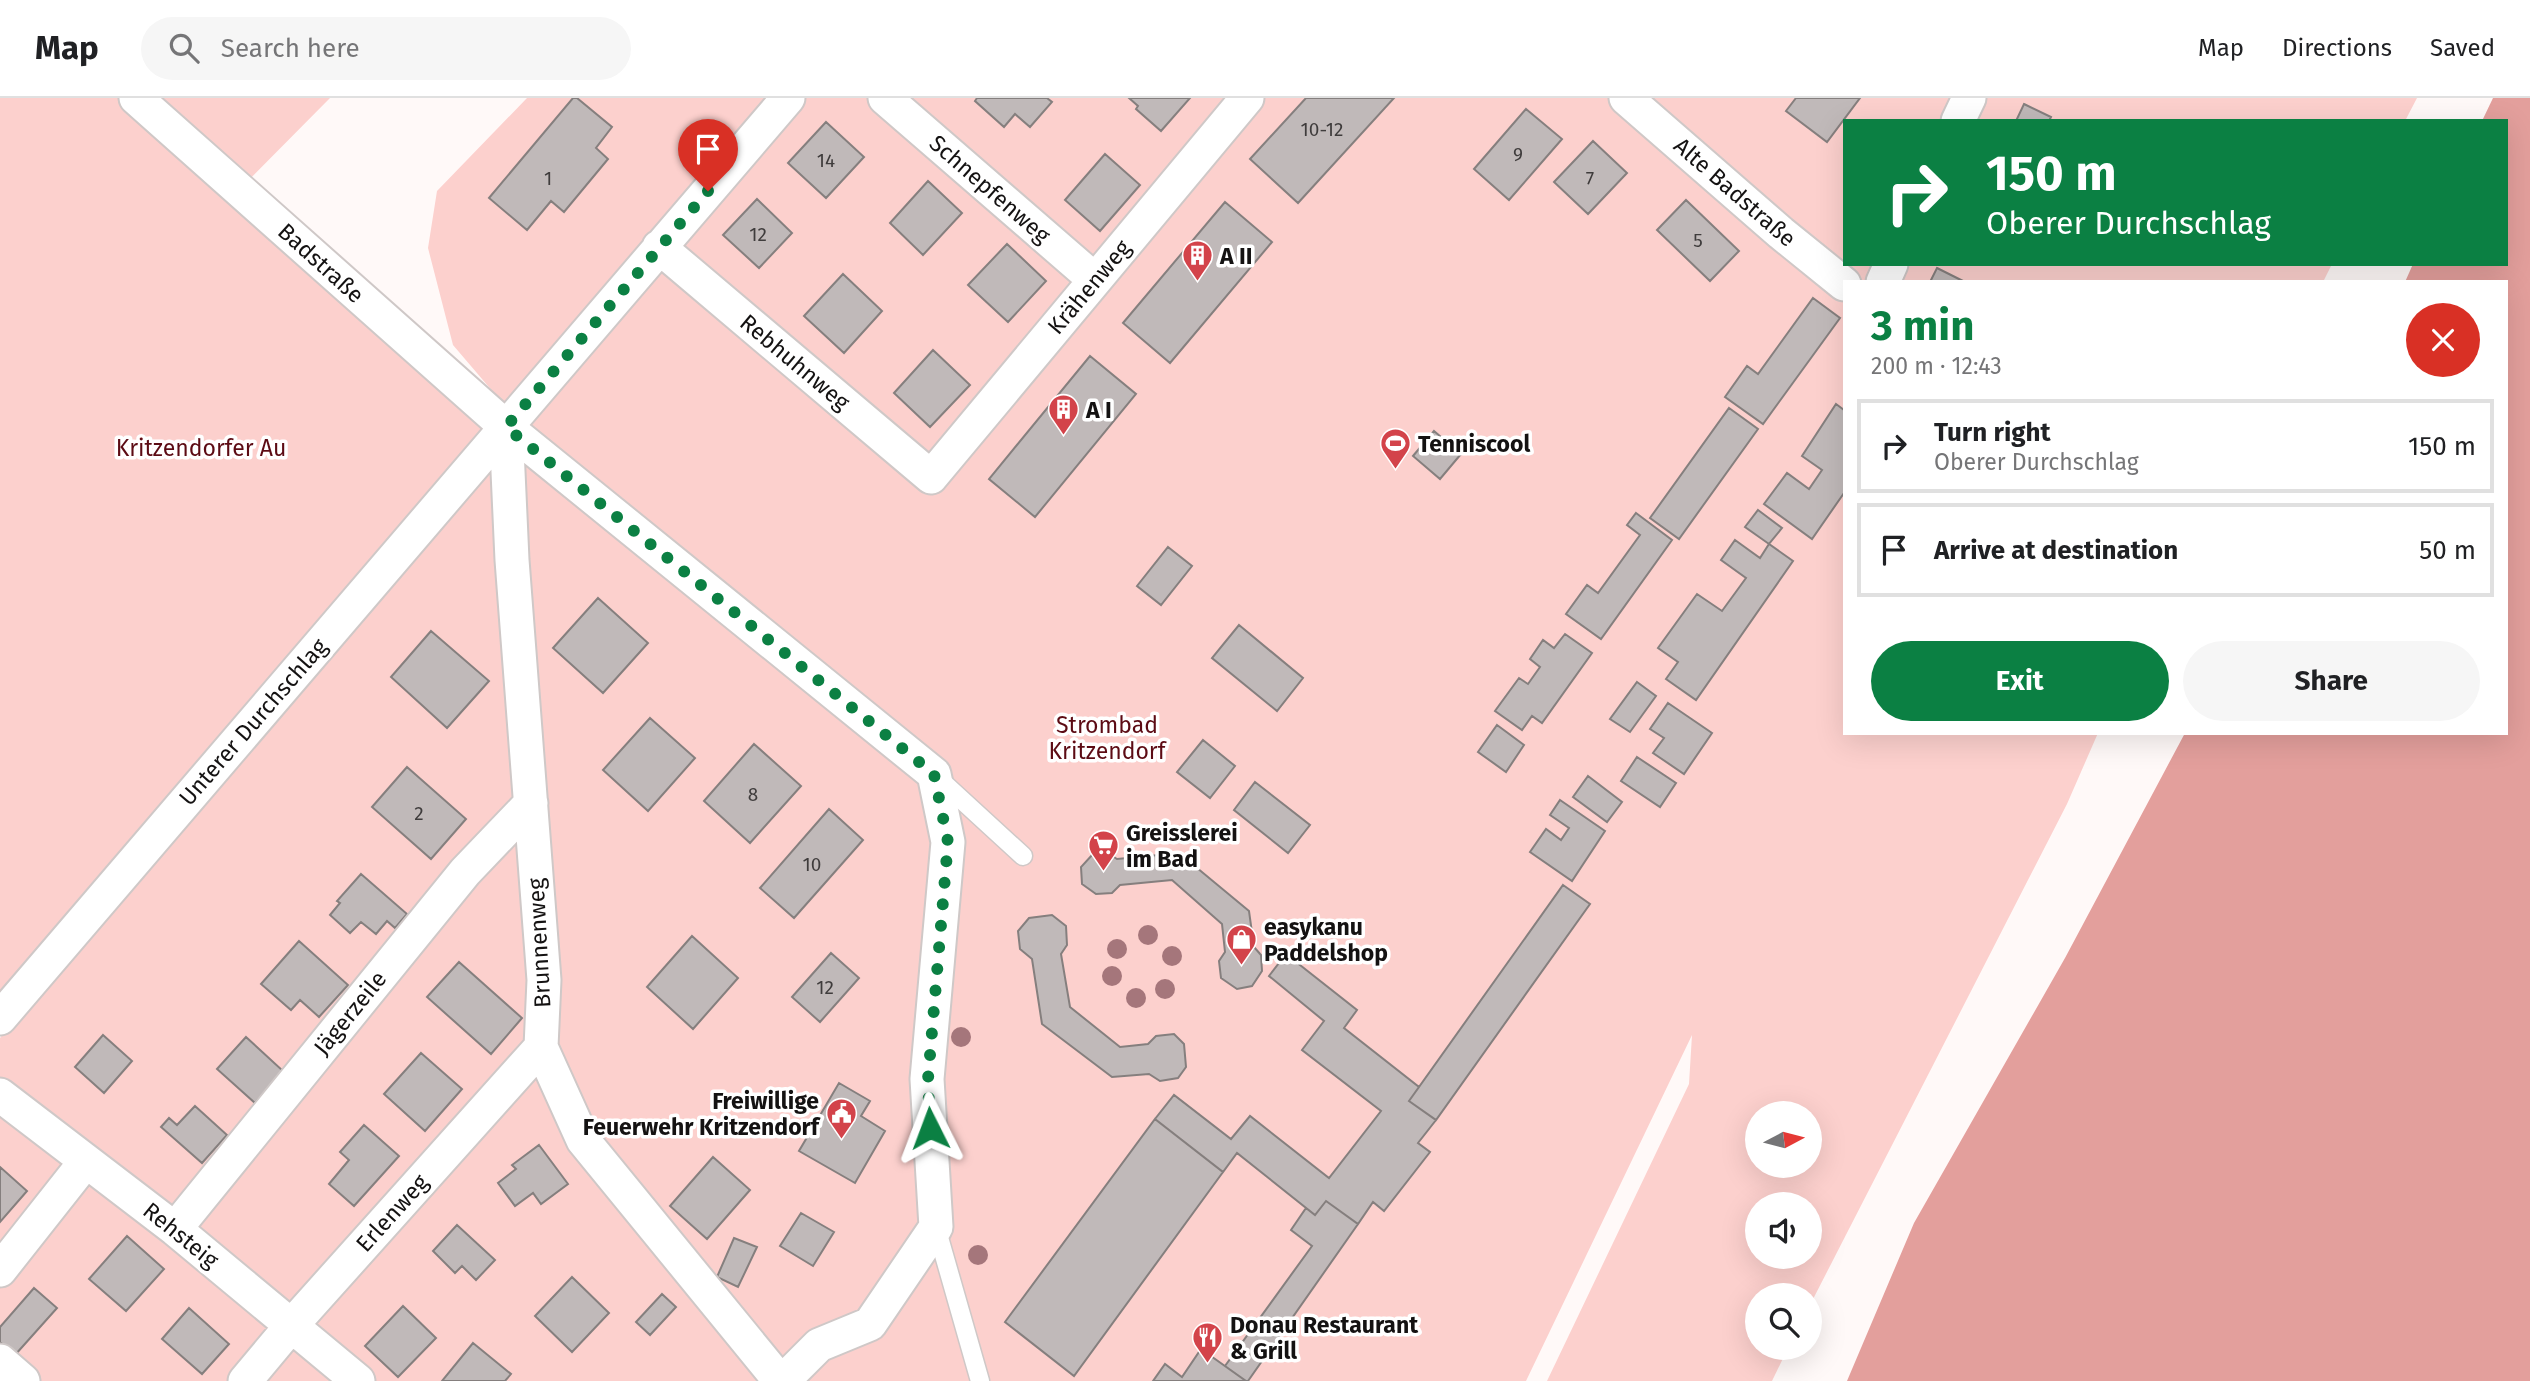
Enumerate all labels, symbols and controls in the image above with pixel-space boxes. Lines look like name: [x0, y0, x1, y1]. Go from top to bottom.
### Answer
search box: [141, 17, 631, 80]
text: Map: [35, 28, 99, 68]
icon: search: [165, 29, 203, 67]
text: Search here: [221, 33, 360, 64]
text: Map: [2198, 34, 2244, 62]
text: Directions: [2282, 34, 2392, 62]
text: Saved: [2430, 34, 2495, 62]
house number: 10-12: [1301, 118, 1343, 141]
pin: [678, 119, 738, 191]
street label: Schnepfenweg: [924, 129, 1056, 249]
icon: arrive: [689, 130, 727, 168]
street label: Alte Badstraße: [1668, 131, 1802, 253]
house number: 9: [1513, 143, 1523, 166]
text: 150 m: [1986, 144, 2117, 203]
icon: right: [1871, 147, 1962, 238]
house number: 14: [817, 149, 835, 172]
house number: 1: [544, 167, 552, 190]
house number: 7: [1586, 167, 1594, 190]
text: Oberer Durchschlag: [1986, 204, 2271, 242]
street label: Badstraße: [272, 217, 370, 309]
house number: 12: [749, 223, 767, 246]
house number: 5: [1693, 229, 1703, 252]
street label: Krähenweg: [1041, 234, 1137, 340]
building icon: A II: [1180, 239, 1214, 283]
place label: A II: [1219, 242, 1253, 270]
text: 3 min: [1871, 301, 1974, 351]
button: close: [2406, 303, 2480, 377]
street label: Rebhuhnweg: [734, 308, 856, 416]
text: 200 m · 12:43: [1871, 352, 2002, 380]
building icon: A I: [1046, 393, 1080, 437]
place label: A I: [1085, 396, 1112, 424]
text: Turn right: [1934, 417, 2051, 448]
sports icon: Tenniscool: [1378, 427, 1412, 471]
icon: right: [1875, 427, 1913, 465]
place label: Tenniscool: [1418, 430, 1530, 458]
text: 150 m: [2408, 431, 2476, 462]
park label: Kritzendorfer Au: [116, 434, 286, 462]
text: Oberer Durchschlag: [1934, 448, 2139, 476]
icon: arrive: [1875, 531, 1913, 569]
text: Arrive at destination: [1934, 535, 2178, 566]
text: 50 m: [2419, 535, 2476, 566]
street label: Unterer Durchschlag: [173, 633, 333, 811]
button: Exit: [1871, 641, 2169, 721]
button: Share: [2183, 641, 2480, 721]
park label: Strombad Kritzendorf: [1049, 711, 1168, 765]
house number: 8: [748, 783, 758, 806]
house number: 2: [414, 802, 424, 825]
place label: Greisslerei im Bad: [1126, 819, 1238, 873]
supermarket icon: Greisslerei im Bad: [1086, 829, 1120, 873]
house number: 10: [803, 853, 821, 876]
street label: Brunnenweg: [522, 877, 556, 1009]
place label: easykanu Paddelshop: [1264, 913, 1388, 967]
shop icon: easykanu Paddelshop: [1224, 923, 1258, 967]
street label: Jägerzeile: [308, 965, 392, 1061]
house number: 12: [816, 976, 834, 999]
place label: Freiwillige Feuerwehr Kritzendorf: [583, 1087, 821, 1141]
position arrow: [893, 1091, 967, 1165]
public building icon: Freiwillige Feuerwehr Kritzendorf: [825, 1097, 859, 1141]
north arrow: [1745, 1101, 1822, 1178]
map controls: [1745, 1101, 1822, 1360]
street label: Erlenweg: [350, 1168, 434, 1258]
button: sound: [1745, 1192, 1822, 1269]
street label: Rehsteig: [138, 1196, 225, 1274]
button: search: [1745, 1283, 1822, 1360]
place label: Donau Restaurant & Grill: [1230, 1311, 1419, 1365]
restaurant icon: Donau Restaurant & Grill: [1190, 1321, 1224, 1365]

